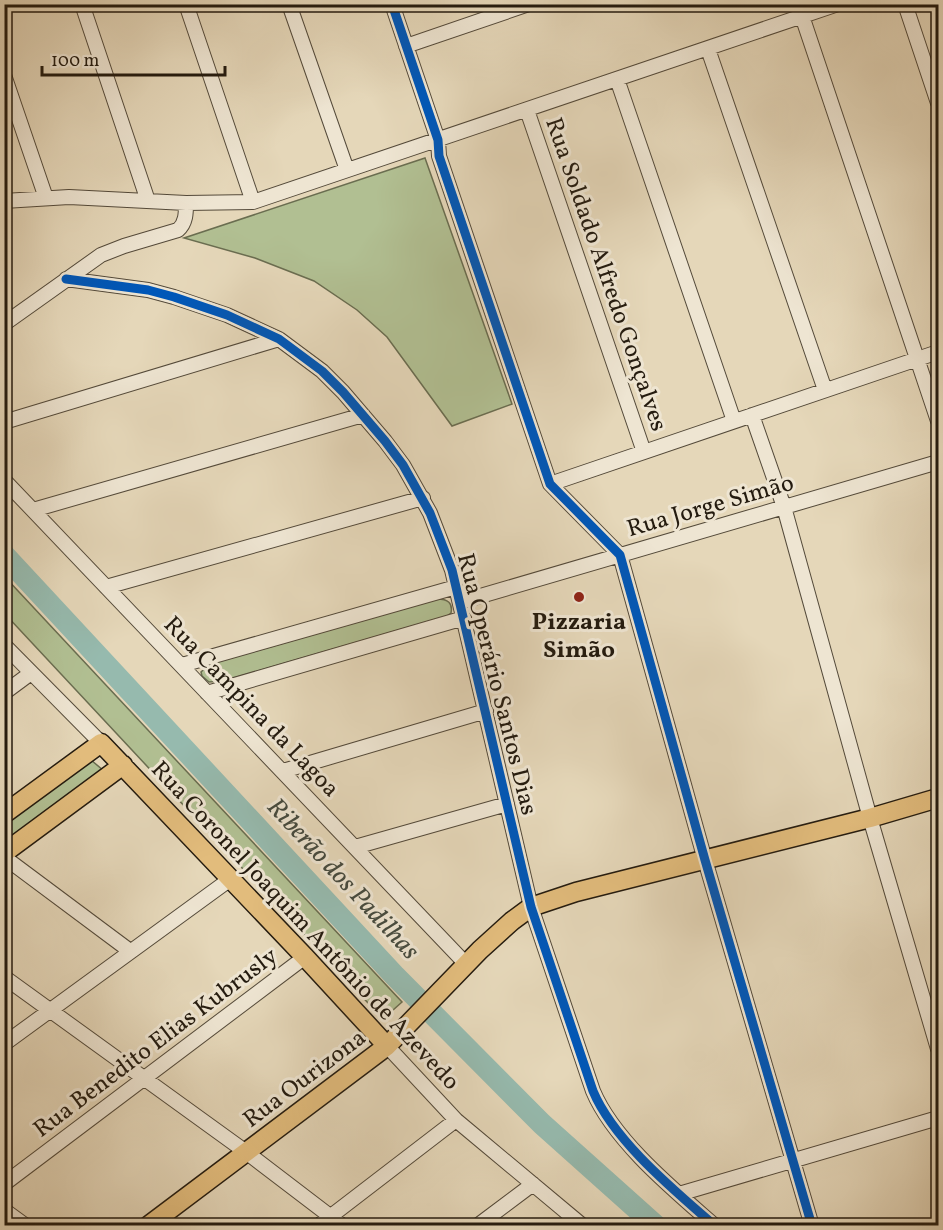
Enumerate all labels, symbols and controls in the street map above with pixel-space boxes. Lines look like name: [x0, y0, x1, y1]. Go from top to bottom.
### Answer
scale bar: [42, 39, 225, 77]
text: 100 m: [51, 49, 100, 74]
street label: Rua Soldado Alfredo Gonçalves: [535, 113, 675, 436]
street label: Rua Jorge Simão: [623, 467, 798, 547]
street label: Rua Operário Santos Dias: [447, 550, 545, 819]
marker: Pizzaria Simão: [572, 590, 586, 604]
place label: Pizzaria Simão: [532, 606, 626, 668]
street label: Rua Campina da Lagoa: [155, 609, 346, 806]
street label: Rua Coronel Joaquim Antônio de Azevedo: [142, 754, 467, 1099]
water label: Riberão dos Padilhas: [258, 790, 427, 969]
street label: Rua Benedito Elias Kubrusly: [27, 940, 285, 1147]
street label: Rua Ourizona: [237, 1022, 374, 1137]

